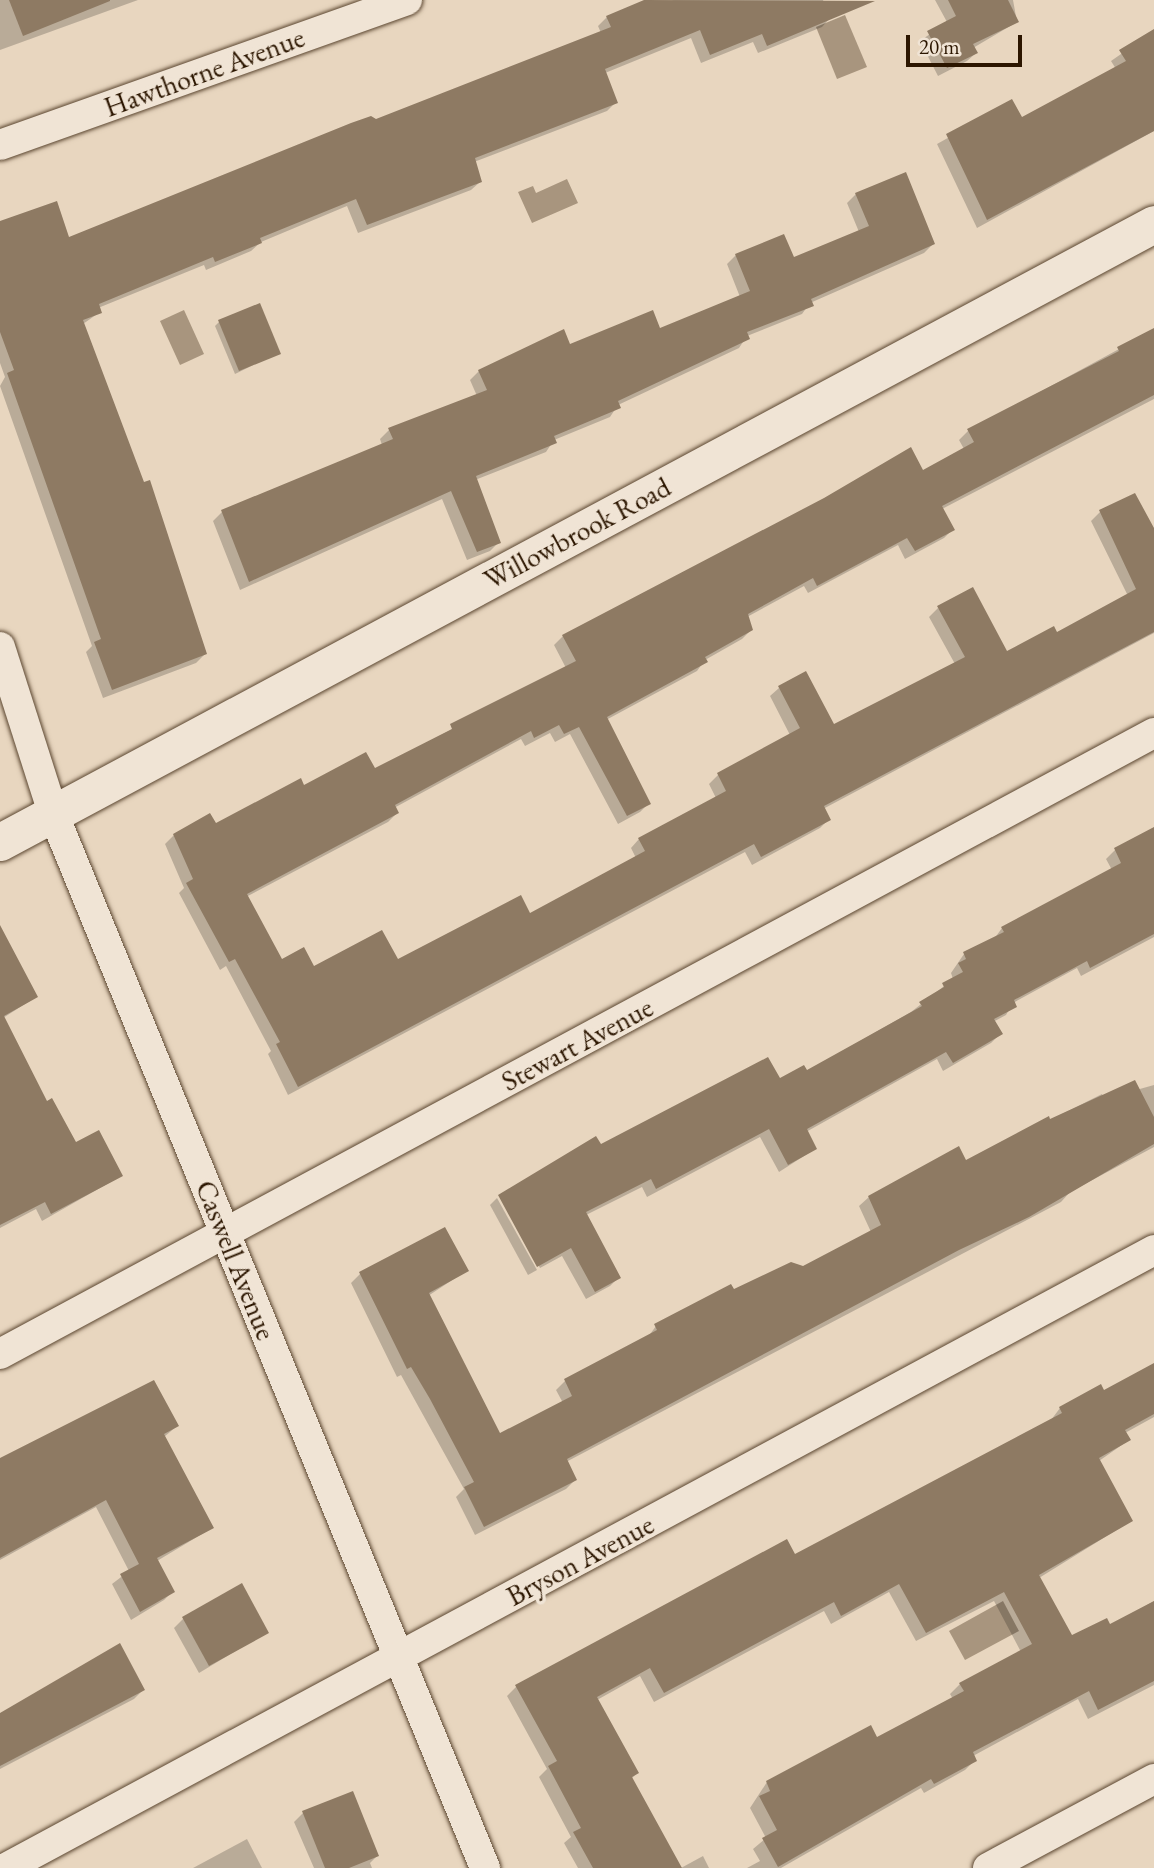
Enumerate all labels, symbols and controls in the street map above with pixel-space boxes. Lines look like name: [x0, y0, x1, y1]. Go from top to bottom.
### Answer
street label: Hawthorne Avenue: [99, 20, 309, 124]
scale bar: [909, 21, 1024, 65]
text: 20 m: [919, 33, 960, 60]
street label: Willowbrook Road: [478, 470, 676, 596]
street label: Stewart Avenue: [495, 990, 659, 1098]
street label: Caswell Avenue: [189, 1175, 283, 1345]
street label: Bryson Avenue: [501, 1507, 659, 1613]

